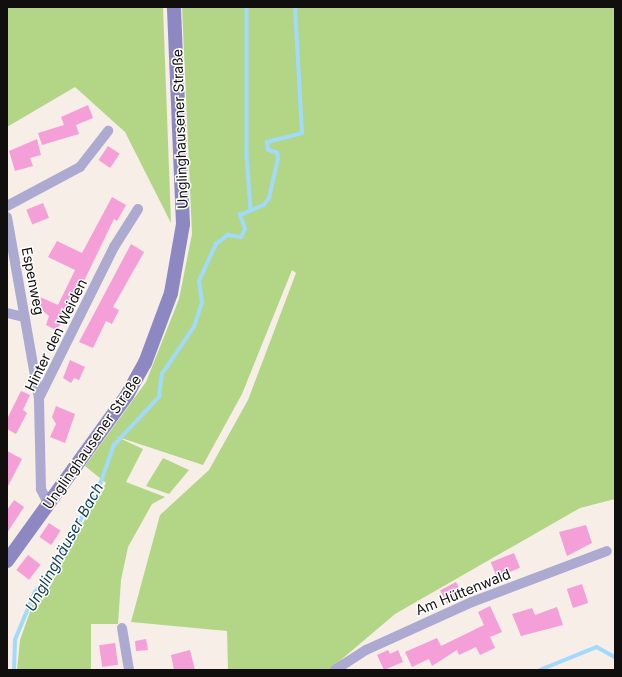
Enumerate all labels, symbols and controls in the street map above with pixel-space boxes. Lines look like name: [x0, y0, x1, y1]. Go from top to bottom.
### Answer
street label: Unglinghausener Straße: [169, 49, 191, 209]
street label: Espenweg: [18, 246, 48, 316]
street label: Hinter den Weiden: [22, 276, 90, 394]
street label: Unglinghausener Straße: [39, 372, 145, 512]
water label: Unglinghäuser Bach: [21, 479, 107, 615]
street label: Am Hüttenwald: [413, 565, 513, 619]

